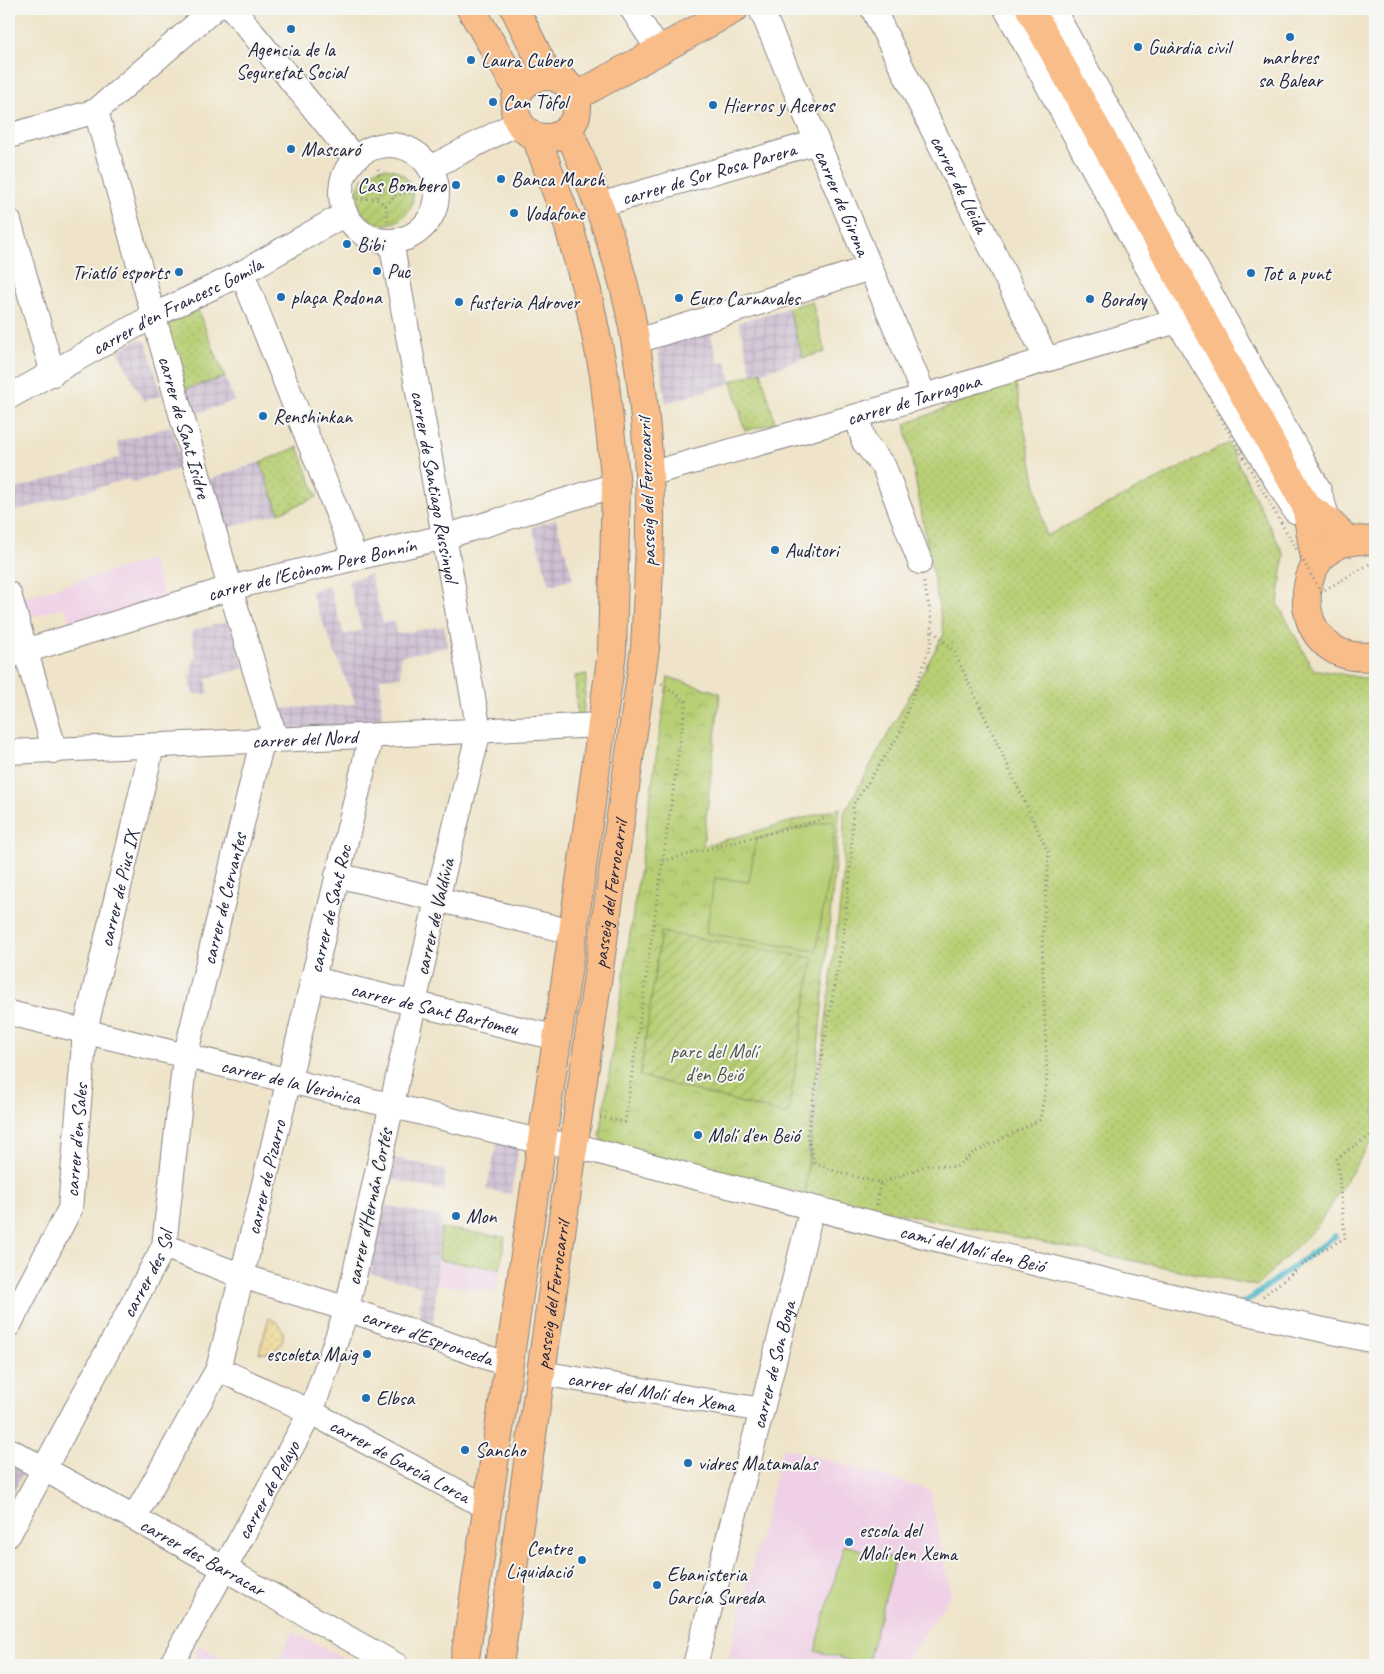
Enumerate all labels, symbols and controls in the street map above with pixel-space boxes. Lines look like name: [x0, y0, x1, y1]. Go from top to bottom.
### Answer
marker: Agencia de la Seguretat Social: [285, 23, 297, 35]
marker: marbres sa Balear: [1284, 31, 1296, 43]
place label: Guàrdia civil: [1148, 35, 1234, 60]
place label: Agencia de la Seguretat Social: [236, 37, 350, 85]
marker: Guàrdia civil: [1132, 41, 1144, 53]
place label: marbres sa Balear: [1258, 45, 1324, 93]
place label: Laura Cubero: [481, 48, 573, 73]
marker: Laura Cubero: [465, 54, 477, 66]
place label: Can Tòfol: [503, 90, 571, 115]
place label: Hierros y Aceros: [723, 93, 836, 118]
marker: Can Tòfol: [487, 96, 499, 108]
marker: Hierros y Aceros: [707, 99, 719, 111]
street label: carrer de Lleida: [924, 131, 995, 239]
street label: carrer de Sor Rosa Parera: [619, 136, 800, 211]
place label: Mascaró: [301, 137, 363, 162]
marker: Mascaró: [285, 143, 297, 155]
street label: carrer de Girona: [809, 146, 876, 261]
place label: Banca March: [511, 167, 606, 192]
place label: Cas Bombero: [357, 173, 447, 198]
marker: Banca March: [495, 173, 507, 185]
marker: Cas Bombero: [450, 179, 462, 191]
place label: Vodafone: [524, 201, 586, 226]
marker: Vodafone: [508, 207, 520, 219]
place label: Bibi: [357, 232, 386, 257]
marker: Bibi: [341, 238, 353, 250]
street label: carrer d'en Francesc Gomila: [87, 251, 269, 361]
place label: Puc: [387, 259, 411, 284]
place label: Triatló esports: [72, 260, 171, 285]
place label: Tot a punt: [1261, 261, 1333, 286]
marker: Puc: [371, 265, 383, 277]
marker: Triatló esports: [173, 266, 185, 278]
marker: Tot a punt: [1245, 267, 1257, 279]
place label: plaça Rodona: [291, 285, 383, 310]
place label: Euro Carnavales: [689, 286, 802, 311]
place label: Bordoy: [1100, 287, 1149, 312]
place label: fusteria Adrover: [469, 290, 581, 315]
marker: plaça Rodona: [275, 291, 287, 303]
marker: Euro Carnavales: [673, 292, 685, 304]
marker: Bordoy: [1084, 293, 1096, 305]
marker: fusteria Adrover: [453, 296, 465, 308]
street label: carrer de Sant Isidre: [152, 353, 217, 502]
street label: carrer de Tarragona: [844, 368, 985, 431]
street label: carrer de Santiago Russinyol: [405, 388, 465, 588]
place label: Renshinkan: [273, 404, 353, 429]
marker: Renshinkan: [257, 410, 269, 422]
street label: passeig del Ferrocarril: [631, 413, 662, 567]
street label: carrer de l'Ecònom Pere Bonnín: [204, 532, 420, 607]
place label: Auditori: [785, 538, 841, 563]
marker: Auditori: [769, 544, 781, 556]
street label: carrer del Nord: [251, 724, 361, 754]
street label: passeig del Ferrocarril: [587, 815, 634, 970]
street label: carrer de Pius IX: [93, 826, 145, 950]
street label: carrer de Cervantes: [196, 828, 253, 967]
street label: carrer de Sant Roc: [303, 842, 358, 976]
street label: carrer de Valdívia: [409, 854, 461, 978]
street label: carrer de Sant Bartomeu: [348, 977, 522, 1041]
park label: parc del Molí d'en Beió: [671, 1039, 762, 1087]
street label: carrer de la Verònica: [218, 1053, 365, 1111]
street label: carrer d'en Sales: [59, 1080, 94, 1198]
street label: carrer de Pizarro: [240, 1117, 292, 1237]
place label: Molí d'en Beió: [708, 1123, 803, 1148]
street label: carrer d'Hernán Cortés: [341, 1125, 399, 1288]
marker: Molí d'en Beió: [692, 1129, 704, 1141]
place label: Mon: [466, 1204, 497, 1229]
marker: Mon: [450, 1210, 462, 1222]
street label: passeig del Ferrocarril: [530, 1216, 576, 1370]
street label: camí del Molí den Beió: [897, 1218, 1050, 1279]
street label: carrer des Sol: [116, 1226, 179, 1322]
street label: carrer de Son Boga: [746, 1297, 802, 1432]
street label: carrer d'Espronceda: [359, 1303, 498, 1372]
place label: escoleta Maig: [266, 1342, 359, 1367]
marker: escoleta Maig: [361, 1348, 373, 1360]
street label: carrer del Molí den Xema: [566, 1366, 739, 1419]
place label: Elbsa: [376, 1386, 415, 1411]
marker: Elbsa: [360, 1392, 372, 1404]
street label: carrer de García Lorca: [325, 1412, 476, 1510]
street label: carrer de Pelayo: [231, 1436, 306, 1544]
place label: Sancho: [475, 1438, 527, 1463]
marker: Sancho: [459, 1444, 471, 1456]
place label: vidres Matamalas: [698, 1451, 820, 1476]
marker: vidres Matamalas: [682, 1457, 694, 1469]
street label: carrer des Barracar: [136, 1512, 271, 1603]
place label: escola del Molí den Xema: [859, 1518, 959, 1566]
place label: Centre Liquidació: [506, 1536, 575, 1584]
marker: escola del Molí den Xema: [843, 1536, 855, 1548]
marker: Centre Liquidació: [576, 1554, 588, 1566]
place label: Ebanisteria García Sureda: [667, 1562, 766, 1610]
marker: Ebanisteria García Sureda: [651, 1579, 663, 1591]

